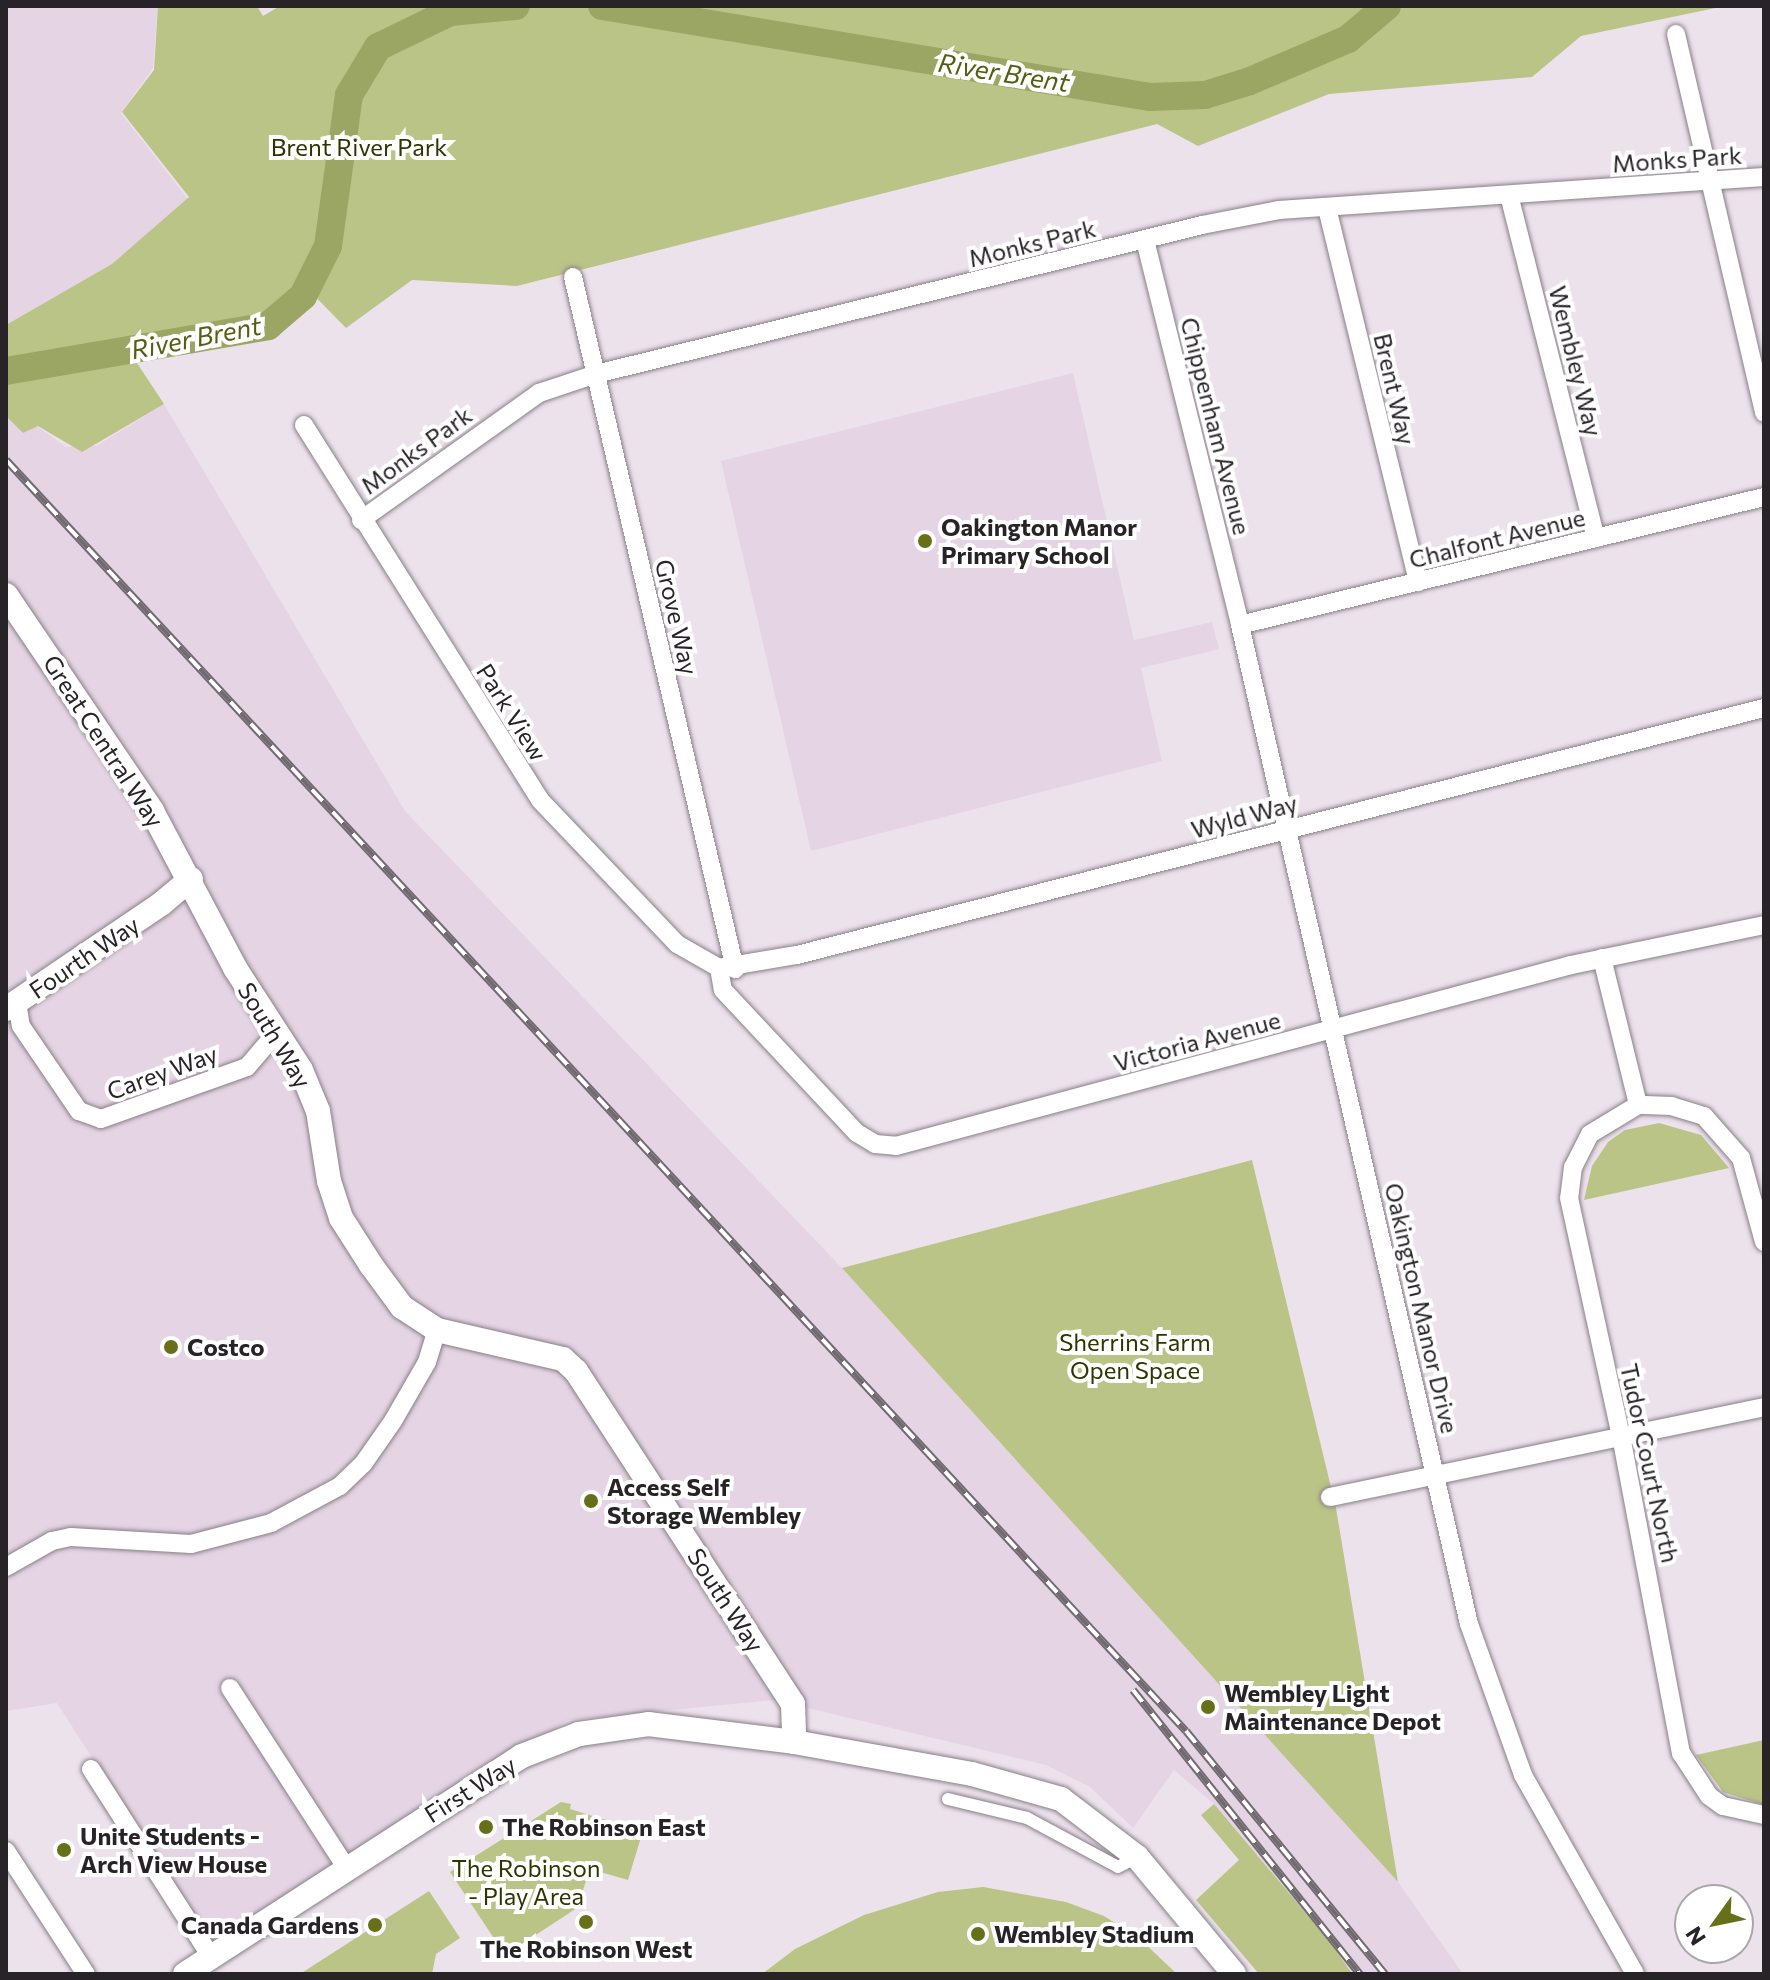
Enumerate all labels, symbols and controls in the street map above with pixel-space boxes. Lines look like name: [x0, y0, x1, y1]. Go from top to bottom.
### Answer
water label: River Brent: [936, 46, 1072, 98]
park label: Brent River Park: [271, 133, 447, 161]
street label: Monks Park: [1611, 140, 1743, 178]
street label: Monks Park: [966, 213, 1098, 273]
street label: Wembley Way: [1543, 283, 1609, 439]
water label: River Brent: [128, 309, 264, 365]
street label: Chippenham Avenue: [1175, 314, 1257, 538]
street label: Brent Way: [1368, 331, 1422, 447]
street label: Monks Park: [355, 400, 477, 500]
street label: Chalfont Avenue: [1406, 502, 1588, 574]
place label: Oakington Manor Primary School: [941, 513, 1137, 569]
marker: Oakington Manor Primary School: [916, 532, 934, 550]
street label: Grove Way: [650, 556, 704, 678]
street label: Great Central Way: [38, 649, 170, 833]
street label: Park View: [471, 658, 553, 766]
street label: Wyld Way: [1188, 788, 1300, 844]
street label: Fourth Way: [23, 910, 145, 1004]
street label: South Way: [232, 977, 318, 1093]
street label: Victoria Avenue: [1110, 1005, 1284, 1077]
street label: Carey Way: [103, 1039, 221, 1105]
street label: Oakington Manor Drive: [1379, 1180, 1465, 1436]
park label: Sherrins Farm Open Space: [1059, 1328, 1211, 1384]
place label: Costco: [187, 1333, 265, 1361]
marker: Costco: [162, 1338, 180, 1356]
street label: Tudor Court North: [1615, 1361, 1685, 1565]
place label: Access Self Storage Wembley: [607, 1473, 801, 1529]
marker: Access Self Storage Wembley: [582, 1492, 600, 1510]
street label: South Way: [682, 1543, 770, 1657]
place label: Wembley Light Maintenance Depot: [1224, 1679, 1441, 1735]
marker: Wembley Light Maintenance Depot: [1199, 1698, 1217, 1716]
street label: First Way: [419, 1750, 521, 1828]
place label: The Robinson East: [502, 1813, 706, 1841]
marker: The Robinson East: [477, 1818, 495, 1836]
place label: Unite Students - Arch View House: [80, 1822, 267, 1878]
marker: Unite Students - Arch View House: [55, 1841, 73, 1859]
park label: The Robinson - Play Area: [451, 1854, 601, 1910]
north arrow: [1674, 1884, 1754, 1964]
place label: Canada Gardens: [181, 1911, 359, 1939]
marker: The Robinson West: [577, 1913, 595, 1931]
marker: Canada Gardens: [366, 1916, 384, 1934]
place label: Wembley Stadium: [994, 1920, 1194, 1948]
text: N: [1679, 1922, 1711, 1951]
marker: Wembley Stadium: [969, 1925, 987, 1943]
place label: The Robinson West: [480, 1935, 692, 1963]

